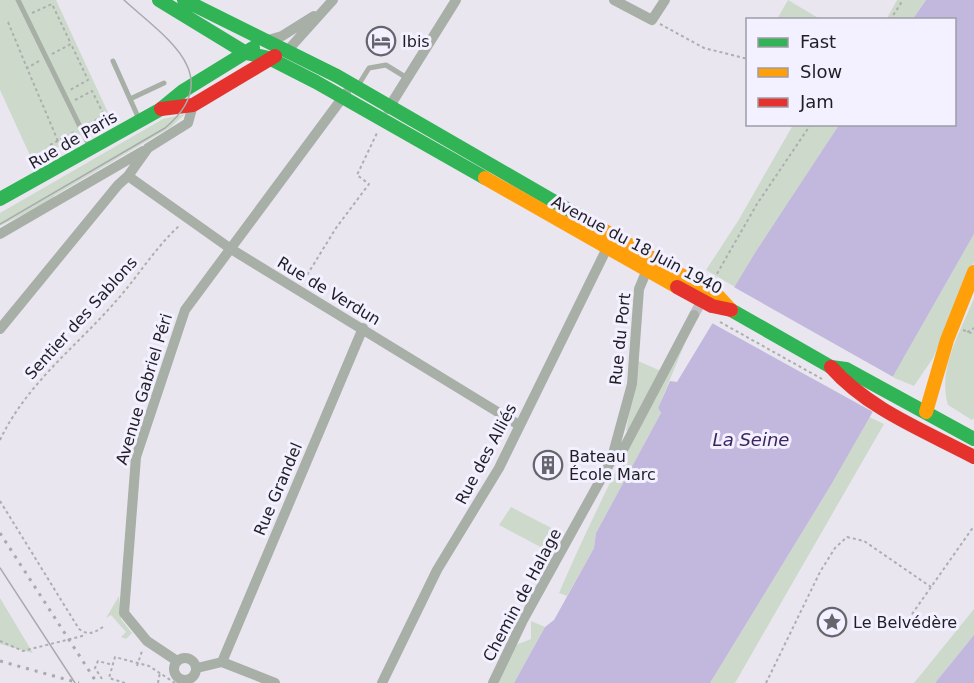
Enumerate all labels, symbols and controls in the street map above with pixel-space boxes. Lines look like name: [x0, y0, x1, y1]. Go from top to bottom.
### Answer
legend: [746, 18, 956, 126]
hotel icon: Ibis: [365, 25, 397, 57]
text: Fast: [800, 31, 836, 52]
place label: Ibis: [402, 32, 430, 51]
text: Slow: [800, 61, 842, 82]
text: Jam: [799, 91, 834, 112]
street label: Rue de Paris: [26, 107, 120, 173]
street label: Avenue du 18 Juin 1940: [548, 192, 726, 298]
street label: Sentier des Sablons: [21, 253, 141, 383]
street label: Rue de Verdun: [274, 253, 384, 329]
street label: Rue du Port: [606, 292, 634, 386]
street label: Avenue Gabriel Péri: [112, 311, 176, 467]
street label: Rue des Alliés: [451, 400, 521, 508]
water label: La Seine: [713, 429, 789, 450]
street label: Rue Grandel: [250, 440, 306, 538]
place label: Bateau École Marc: [569, 447, 656, 484]
building icon: Bateau École Marc: [532, 449, 564, 481]
street label: Chemin de Halage: [479, 525, 565, 665]
place icon: Le Belvédère: [816, 606, 848, 638]
place label: Le Belvédère: [853, 613, 957, 632]

